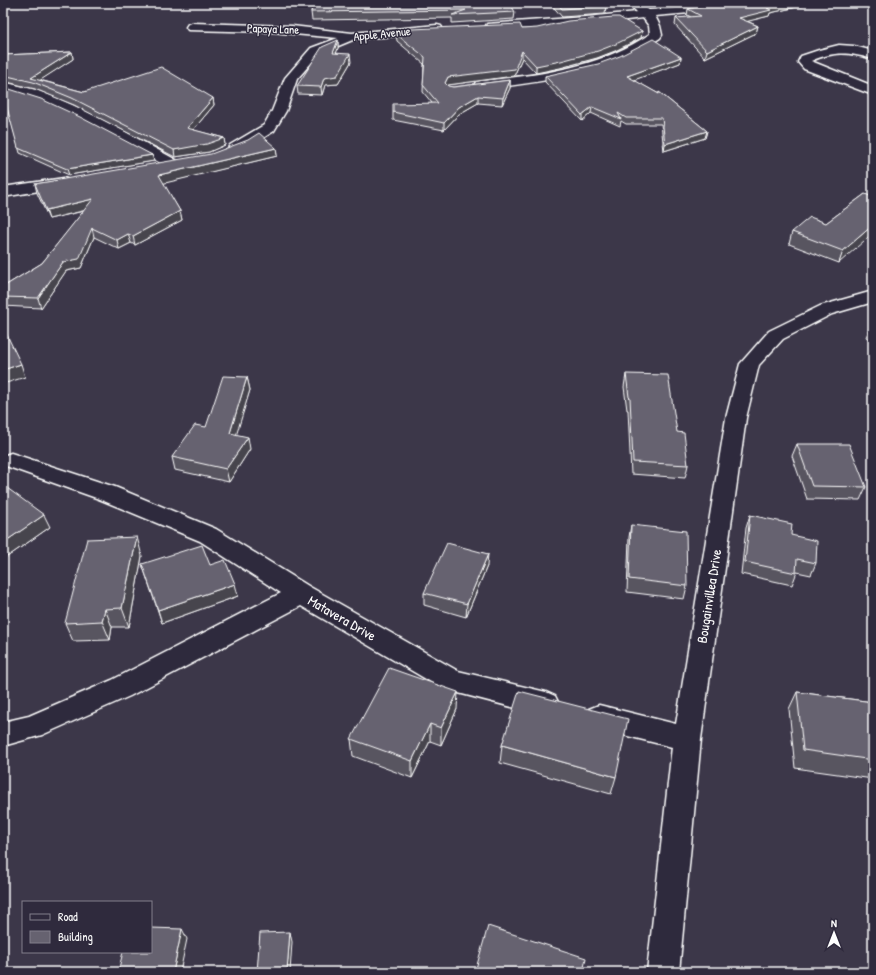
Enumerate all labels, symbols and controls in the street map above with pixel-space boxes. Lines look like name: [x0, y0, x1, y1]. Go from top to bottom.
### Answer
street label: Papaya Lane: [247, 19, 300, 38]
street label: Apple Avenue: [353, 22, 412, 45]
street label: Bougainvillea Drive: [692, 547, 726, 644]
street label: Matavera Drive: [305, 590, 380, 645]
legend: [22, 901, 152, 953]
text: Road: [58, 908, 78, 925]
north arrow: [814, 913, 854, 953]
text: N: [831, 916, 837, 930]
text: Building: [58, 928, 93, 945]

